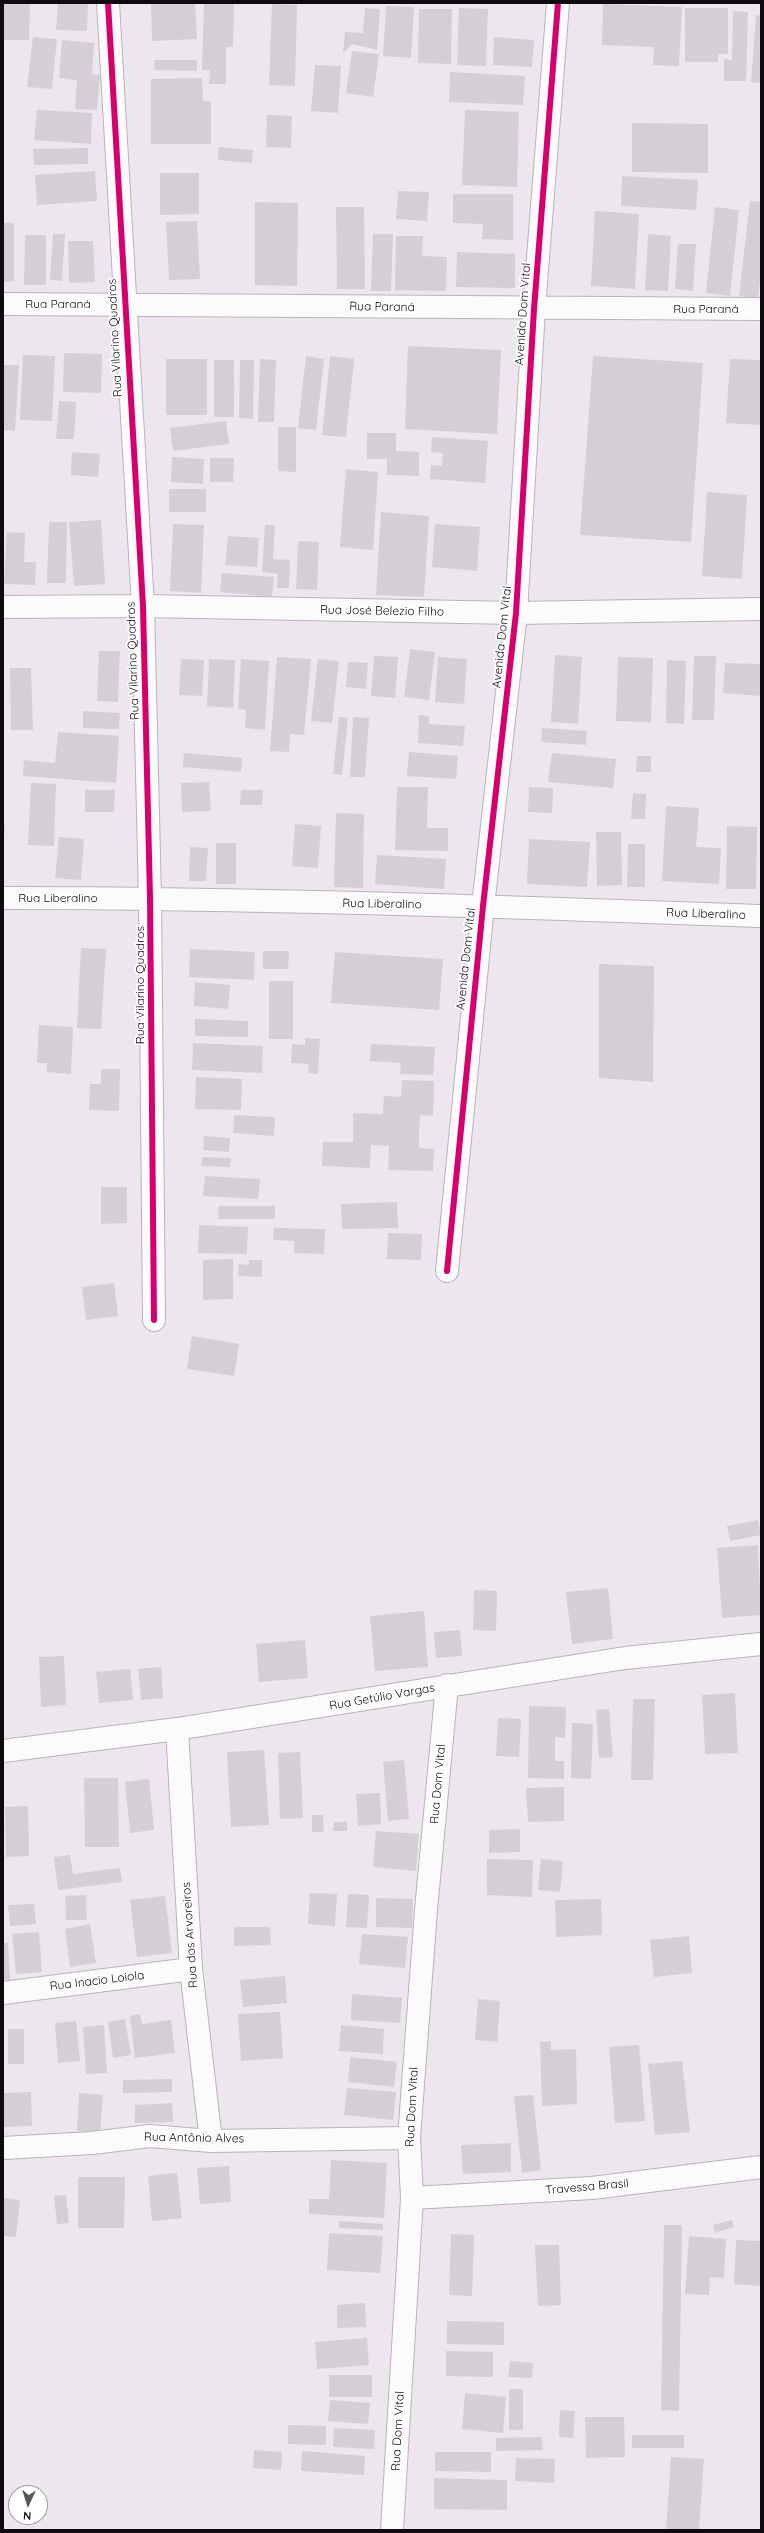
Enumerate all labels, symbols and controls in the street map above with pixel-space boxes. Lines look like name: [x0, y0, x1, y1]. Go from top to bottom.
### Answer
street label: Avenida Dom Vital: [512, 262, 534, 366]
street label: Rua Vilarino Quadros: [105, 278, 125, 398]
street label: Rua Paraná: [25, 297, 91, 311]
street label: Rua Paraná: [349, 299, 415, 315]
street label: Rua Paraná: [673, 302, 739, 316]
street label: Avenida Dom Vital: [489, 585, 515, 689]
street label: Rua Vilarino Quadros: [124, 602, 142, 720]
street label: Rua José Belezio Filho: [320, 603, 444, 619]
street label: Rua Liberalino: [18, 891, 98, 905]
street label: Rua Liberalino: [342, 896, 422, 912]
street label: Rua Liberalino: [666, 905, 746, 923]
street label: Avenida Dom Vital: [453, 907, 479, 1011]
street label: Rua Vilarino Quadros: [133, 926, 147, 1044]
street label: Rua Getúlio Vargas: [328, 1681, 436, 1713]
street label: Rua Dom Vital: [427, 1743, 449, 1825]
street label: Rua dos Arvoreiros: [179, 1882, 201, 1988]
street label: Rua Inacio Loiola: [49, 1968, 145, 1994]
street label: Rua Dom Vital: [403, 2067, 421, 2147]
street label: Rua Antônio Alves: [144, 2130, 244, 2146]
street label: Travessa Brasil: [545, 2176, 629, 2198]
street label: Rua Dom Vital: [389, 2391, 407, 2471]
north arrow: [8, 2485, 48, 2525]
text: N: [23, 2509, 32, 2523]

